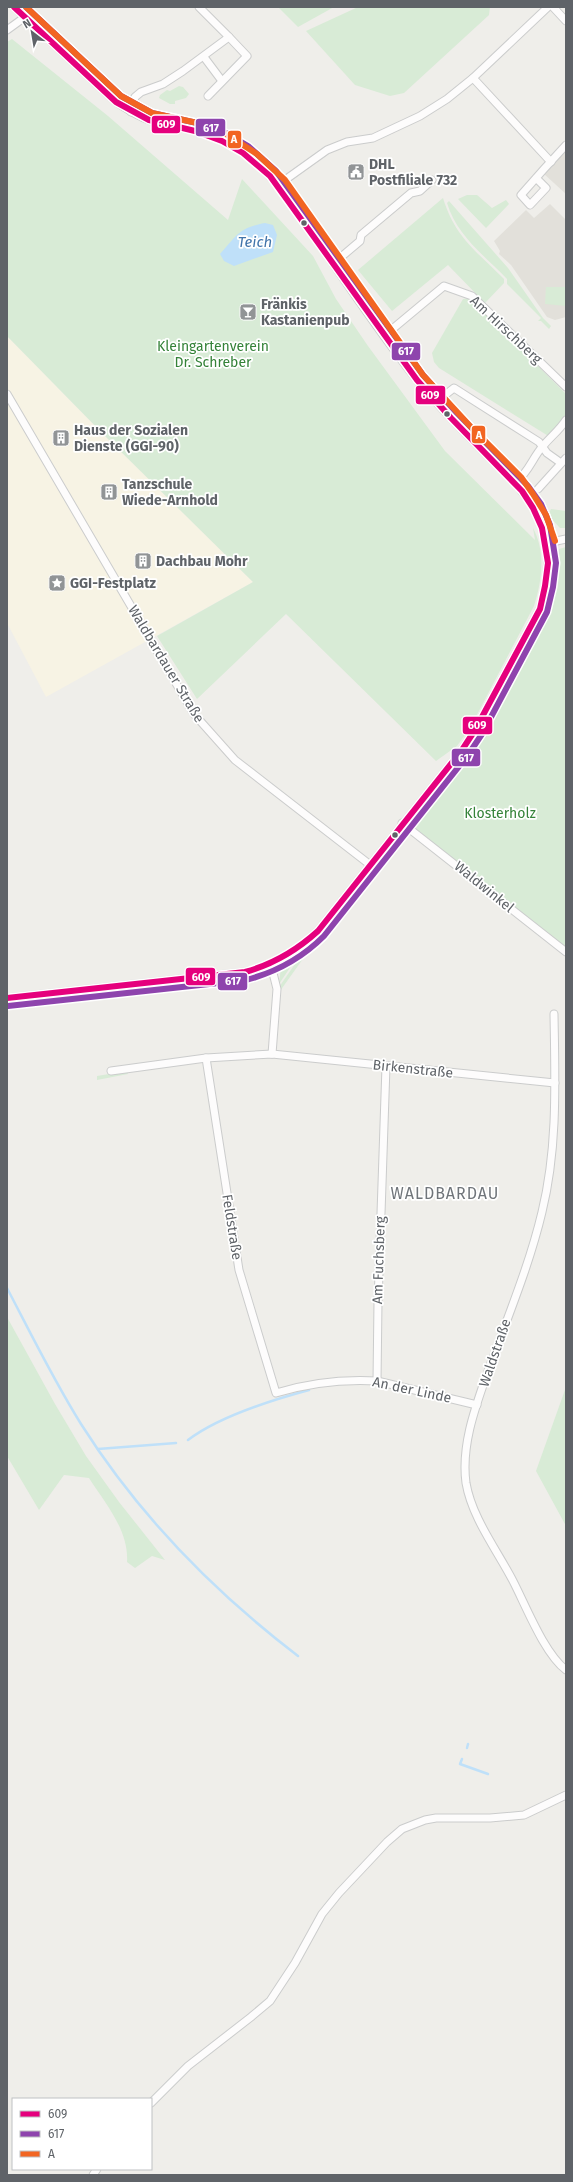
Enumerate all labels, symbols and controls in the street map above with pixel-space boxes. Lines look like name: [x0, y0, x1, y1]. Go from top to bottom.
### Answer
north arrow: [12, 12, 52, 52]
text: N: [21, 16, 34, 31]
line badge: 609: [151, 115, 181, 134]
text: 609: [157, 118, 175, 131]
line badge: 617: [195, 118, 226, 137]
text: 617: [203, 122, 219, 135]
line badge: A: [227, 130, 242, 149]
text: A: [230, 133, 238, 146]
place label: DHL Postfiliale 732: [369, 156, 457, 189]
public building icon: DHL Postfiliale 732: [346, 162, 366, 182]
unlabelled marker: [299, 218, 309, 228]
water label: Teich: [238, 233, 272, 251]
street label: Am Hirschberg: [466, 292, 546, 368]
place label: Fränkis Kastanienpub: [261, 296, 350, 329]
bar icon: Fränkis Kastanienpub: [238, 302, 258, 322]
park label: Kleingartenverein Dr. Schreber: [157, 338, 269, 371]
line badge: 617: [391, 342, 421, 361]
text: 617: [398, 345, 414, 358]
line badge: 609: [415, 385, 446, 405]
text: 609: [421, 389, 439, 402]
unlabelled marker: [442, 409, 452, 419]
place label: Haus der Sozialen Dienste (GGI-90): [74, 422, 188, 455]
line badge: A: [471, 425, 486, 444]
building icon: Haus der Sozialen Dienste (GGI-90): [51, 428, 71, 448]
text: A: [475, 429, 483, 442]
place label: Tanzschule Wiede-Arnhold: [122, 476, 218, 509]
building icon: Tanzschule Wiede-Arnhold: [99, 482, 119, 502]
building icon: Dachbau Mohr: [133, 551, 153, 571]
place label: Dachbau Mohr: [156, 553, 248, 570]
place icon: GGI-Festplatz: [47, 573, 67, 593]
place label: GGI-Festplatz: [70, 575, 157, 592]
street label: Waldbardauer Straße: [124, 602, 208, 726]
line badge: 609: [462, 716, 493, 735]
text: 609: [468, 719, 486, 732]
line badge: 617: [451, 748, 481, 767]
text: 617: [458, 752, 474, 765]
park label: Klosterholz: [464, 805, 536, 822]
unlabelled marker: [390, 830, 400, 840]
street label: Waldwinkel: [451, 858, 517, 916]
line badge: 609: [185, 967, 216, 986]
text: 609: [192, 971, 210, 984]
line badge: 617: [217, 972, 248, 991]
text: 617: [225, 975, 241, 988]
street label: Birkenstraße: [372, 1056, 454, 1082]
district label: WALDBARDAU: [391, 1184, 499, 1203]
street label: Feldstraße: [218, 1193, 246, 1261]
street label: Am Fuchsberg: [369, 1215, 389, 1304]
street label: Waldstraße: [475, 1317, 515, 1389]
street label: An der Linde: [371, 1373, 453, 1407]
legend: [12, 2098, 152, 2170]
text: 609: [48, 2107, 67, 2121]
text: 617: [48, 2127, 64, 2141]
text: A: [48, 2147, 55, 2161]

